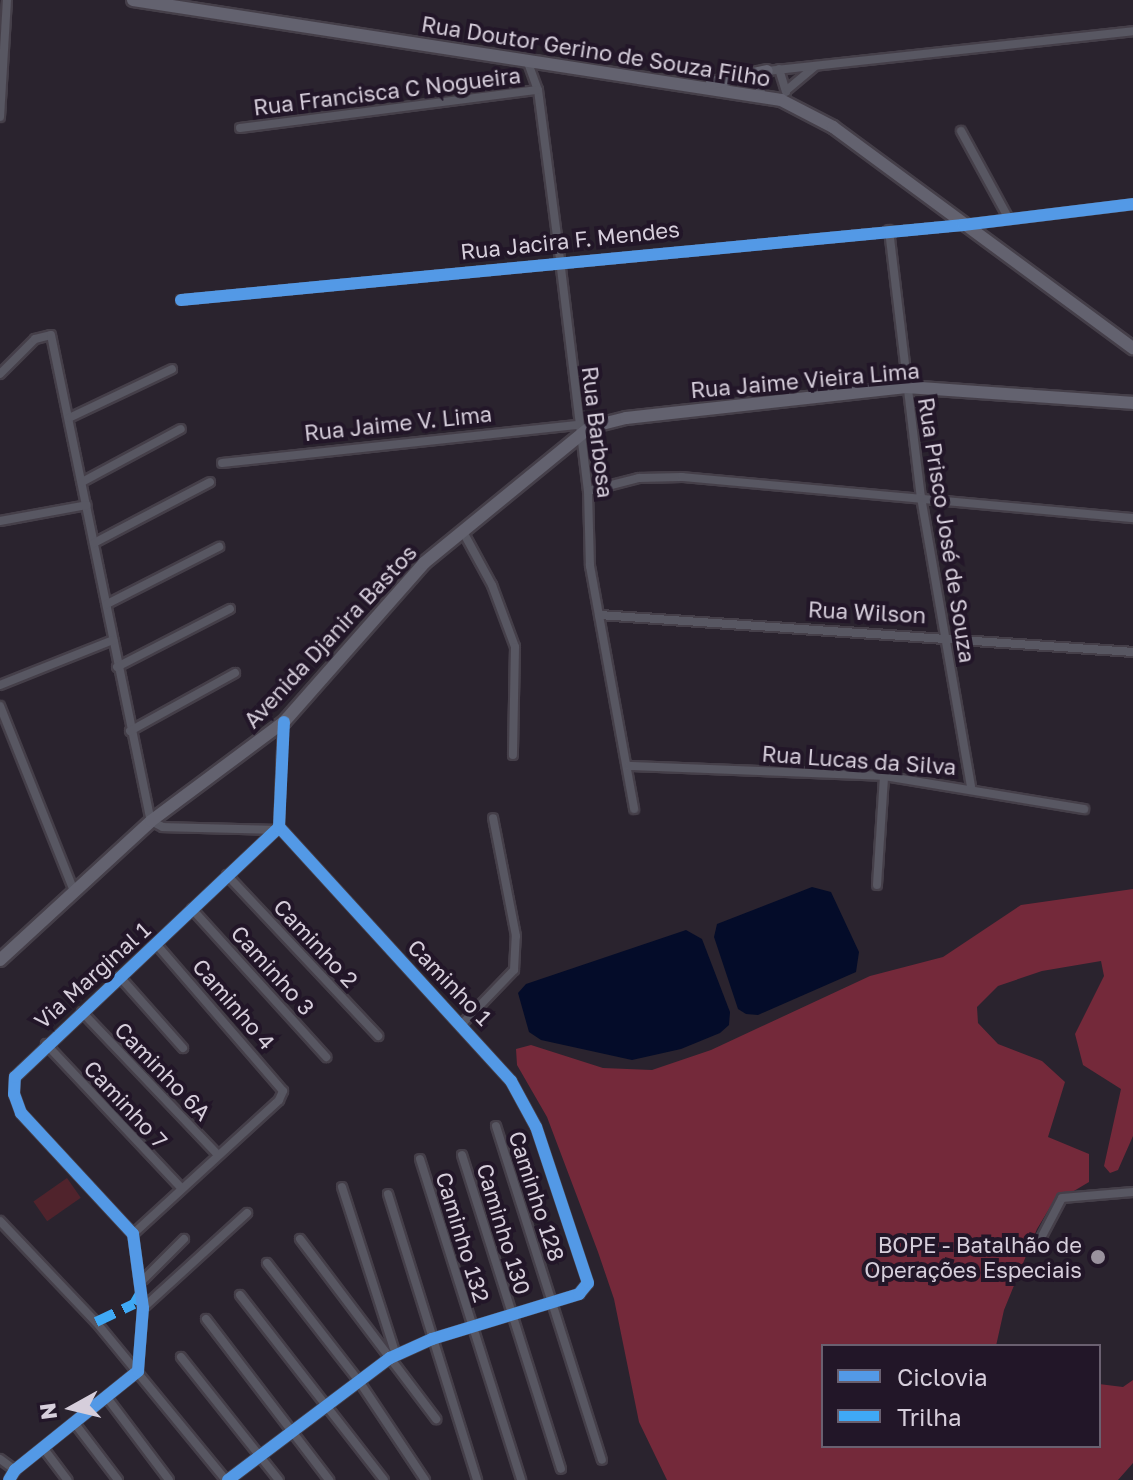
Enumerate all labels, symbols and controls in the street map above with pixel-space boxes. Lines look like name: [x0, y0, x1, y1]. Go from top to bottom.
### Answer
street label: Rua Doutor Gerino de Souza Filho: [420, 10, 772, 92]
street label: Rua Francisca C Nogueira: [252, 61, 522, 121]
street label: Rua Jacira F. Mendes: [459, 215, 681, 265]
street label: Rua Jaime Vieira Lima: [689, 357, 921, 403]
street label: Rua Barbosa: [577, 365, 619, 499]
street label: Rua Prisco José de Souza: [913, 395, 981, 665]
street label: Rua Jaime V. Lima: [303, 400, 493, 446]
street label: Avenida Djanira Bastos: [238, 539, 422, 733]
street label: Rua Wilson: [807, 596, 927, 628]
street label: Rua Lucas da Silva: [761, 740, 957, 780]
street label: Caminho 2: [268, 893, 364, 993]
street label: Via Marginal 1: [29, 916, 155, 1034]
street label: Caminho 3: [226, 920, 320, 1020]
street label: Caminho 1: [403, 934, 497, 1030]
street label: Caminho 4: [187, 953, 281, 1055]
street label: Caminho 6A: [110, 1016, 216, 1126]
street label: Caminho 7: [79, 1055, 173, 1153]
street label: Caminho 128: [504, 1128, 570, 1264]
street label: Caminho 130: [472, 1160, 536, 1298]
street label: Caminho 132: [431, 1169, 495, 1305]
place label: BOPE - Batalhão de Operações Especiais: [864, 1231, 1082, 1282]
marker: BOPE - Batalhão de Operações Especiais: [1089, 1248, 1107, 1266]
legend: [821, 1344, 1101, 1448]
text: Ciclovia: [897, 1362, 988, 1391]
north arrow: [32, 1368, 112, 1448]
text: N: [33, 1401, 62, 1422]
text: Trilha: [897, 1402, 962, 1431]

